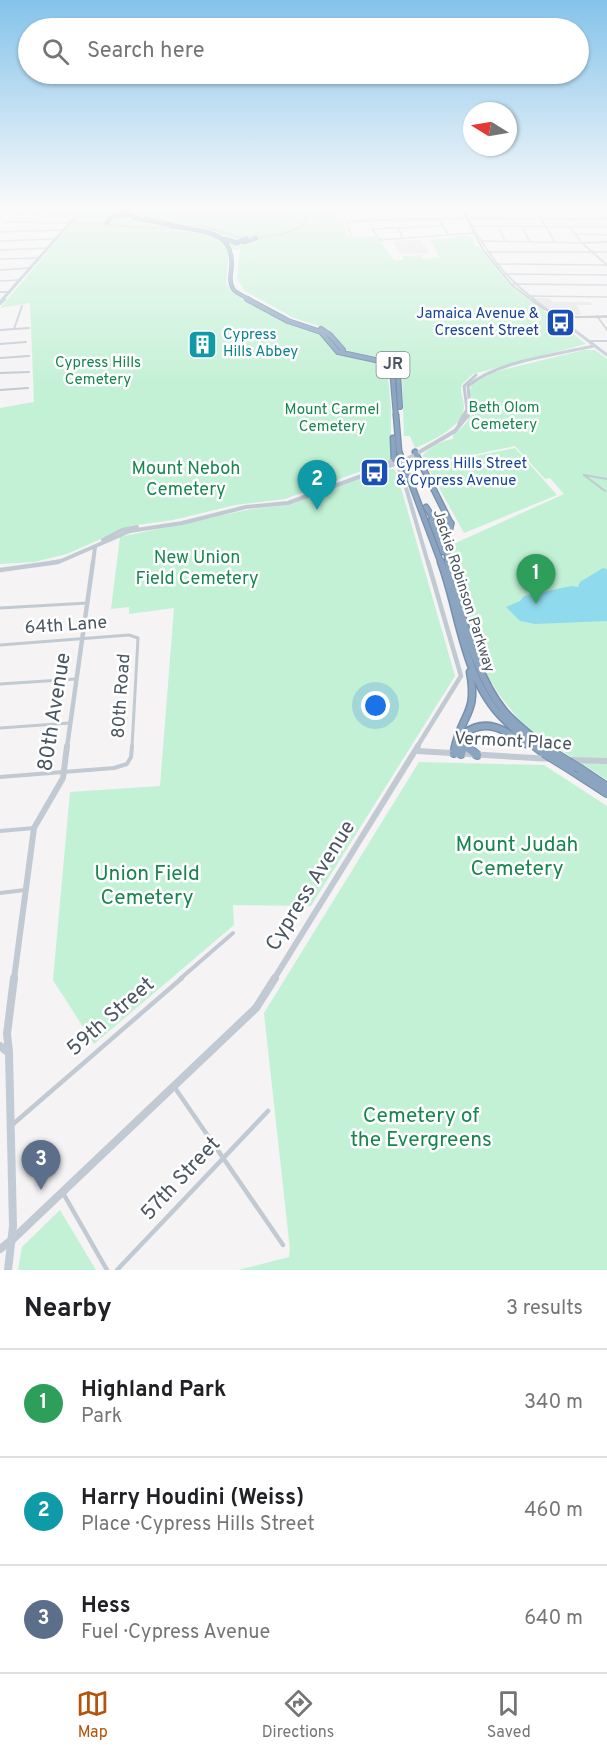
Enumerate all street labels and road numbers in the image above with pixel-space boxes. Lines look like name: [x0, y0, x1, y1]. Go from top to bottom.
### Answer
road number: JR: [376, 352, 410, 378]
street label: Jackie Robinson Parkway: [428, 507, 498, 675]
street label: 64th Lane: [24, 612, 108, 640]
street label: 80th Avenue: [32, 651, 78, 773]
street label: 80th Road: [108, 653, 136, 739]
street label: Vermont Place: [454, 727, 572, 757]
street label: Cypress Avenue: [260, 816, 362, 956]
street label: 59th Street: [62, 972, 160, 1062]
street label: 57th Street: [135, 1131, 227, 1227]

